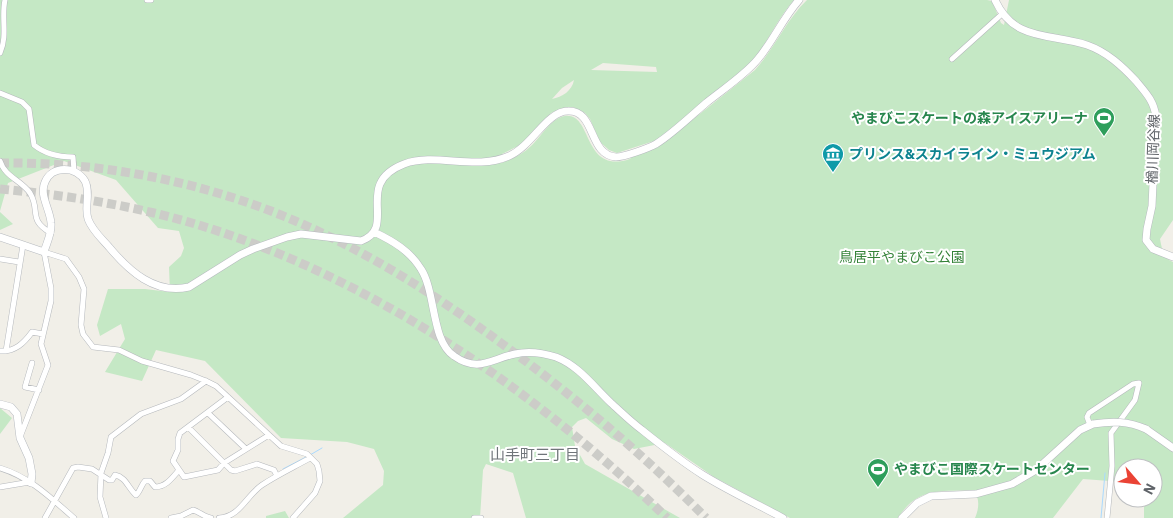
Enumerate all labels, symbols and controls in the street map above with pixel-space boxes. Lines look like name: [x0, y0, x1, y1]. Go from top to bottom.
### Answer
sports icon: やまびこスケートの森アイスアリーナ: [1092, 106, 1116, 137]
place label: やまびこスケートの森アイスアリーナ: [851, 109, 1088, 127]
street label: 楢川岡谷線: [1143, 114, 1163, 184]
museum icon: プリンス&スカイライン・ミュウジアム: [821, 142, 845, 173]
place label: プリンス&スカイライン・ミュウジアム: [849, 145, 1096, 163]
park label: 鳥居平やまびこ公園: [839, 248, 965, 266]
district label: 山手町三丁目: [490, 445, 580, 464]
sports icon: やまびこ国際スケートセンター: [866, 457, 890, 488]
north arrow: [1113, 458, 1163, 508]
place label: やまびこ国際スケートセンター: [894, 460, 1090, 478]
text: N: [1139, 480, 1160, 498]

